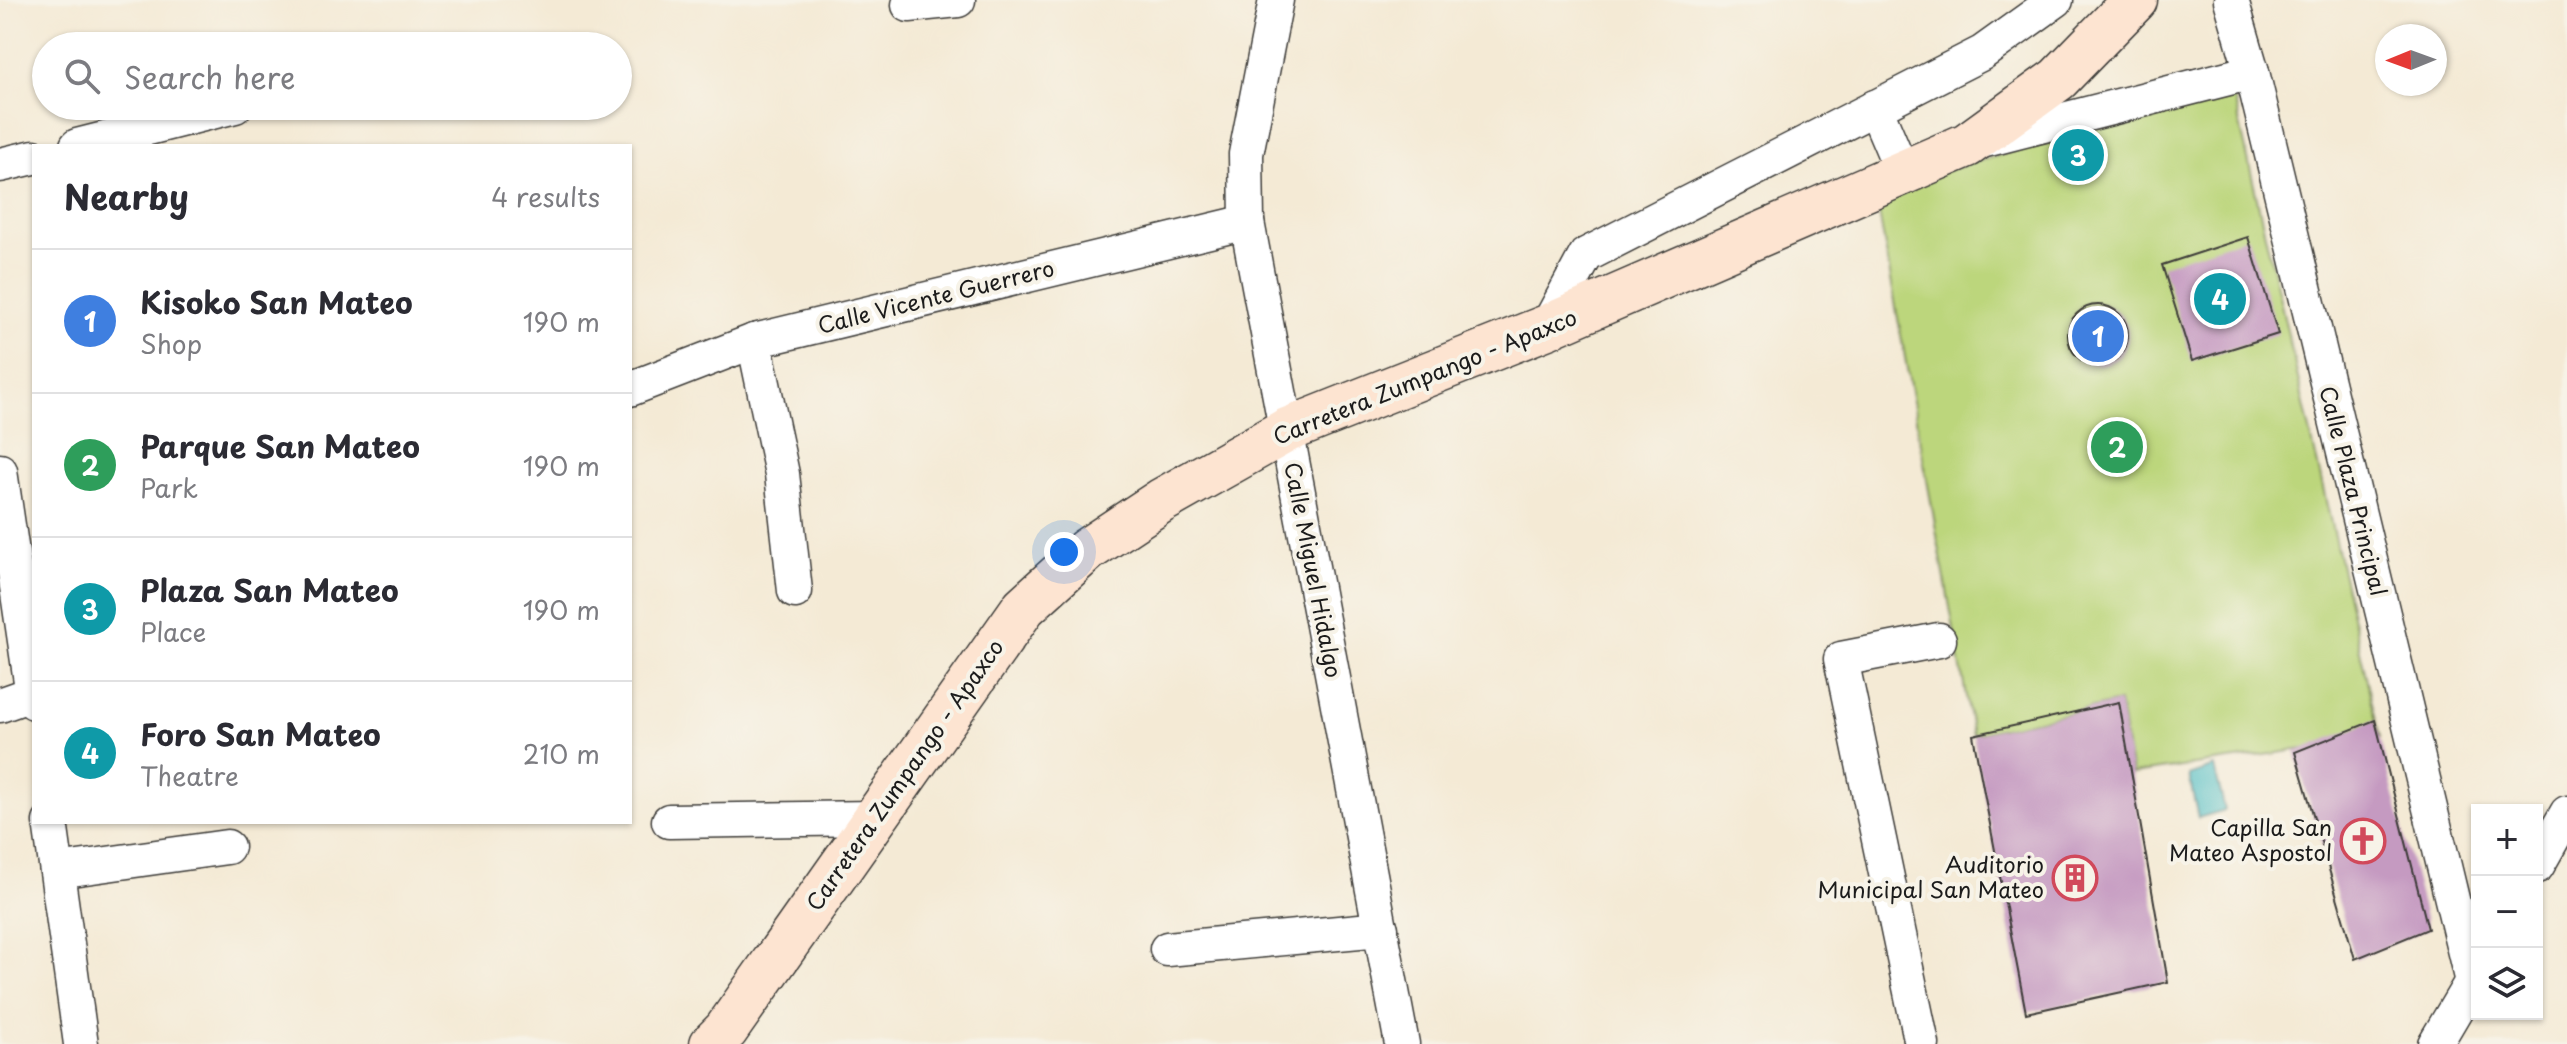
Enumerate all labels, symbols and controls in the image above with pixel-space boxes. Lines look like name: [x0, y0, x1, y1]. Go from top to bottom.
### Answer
north arrow: [2375, 24, 2447, 96]
search box: [32, 32, 632, 120]
icon: search: [60, 54, 104, 98]
text: Search here: [124, 54, 296, 99]
pin: 3: [2052, 125, 2104, 185]
text: Nearby: [64, 170, 189, 222]
text: 4 results: [491, 177, 600, 216]
street label: Calle Vicente Guerrero: [814, 250, 1057, 341]
pin: 4: [2194, 269, 2246, 329]
text: Kisoko San Mateo: [140, 279, 413, 324]
street label: Carretera Zumpango - Apaxco: [1268, 299, 1581, 452]
text: 1: [84, 302, 96, 341]
text: 190 m: [523, 302, 600, 341]
pin: 1: [2072, 306, 2124, 366]
text: Shop: [140, 324, 202, 363]
street label: Calle Plaza Principal: [2312, 382, 2397, 599]
pin: 2: [2091, 417, 2143, 477]
text: Parque San Mateo: [140, 423, 420, 468]
text: 2: [81, 446, 99, 485]
text: 190 m: [523, 446, 600, 485]
street label: Calle Miguel Hidalgo: [1277, 459, 1352, 680]
text: Park: [140, 468, 198, 507]
your location: [1044, 532, 1084, 572]
text: Plaza San Mateo: [140, 567, 399, 612]
text: 3: [81, 590, 99, 629]
text: 190 m: [523, 590, 600, 629]
text: Place: [140, 612, 206, 651]
street label: Carretera Zumpango - Apaxco: [797, 632, 1011, 917]
text: Foro San Mateo: [140, 711, 381, 756]
text: 4: [81, 734, 99, 773]
text: 210 m: [523, 734, 600, 773]
text: Theatre: [140, 756, 239, 795]
map controls: [2471, 804, 2543, 1020]
button: +: [2471, 804, 2543, 876]
place label: Capilla San Mateo Aspostol: [2169, 810, 2332, 868]
church icon: Capilla San Mateo Aspostol: [2339, 817, 2387, 865]
place label: Auditorio Municipal San Mateo: [1818, 847, 2044, 905]
building icon: Auditorio Municipal San Mateo: [2051, 854, 2099, 902]
button: −: [2471, 876, 2543, 948]
button: layers: [2471, 948, 2543, 1020]

